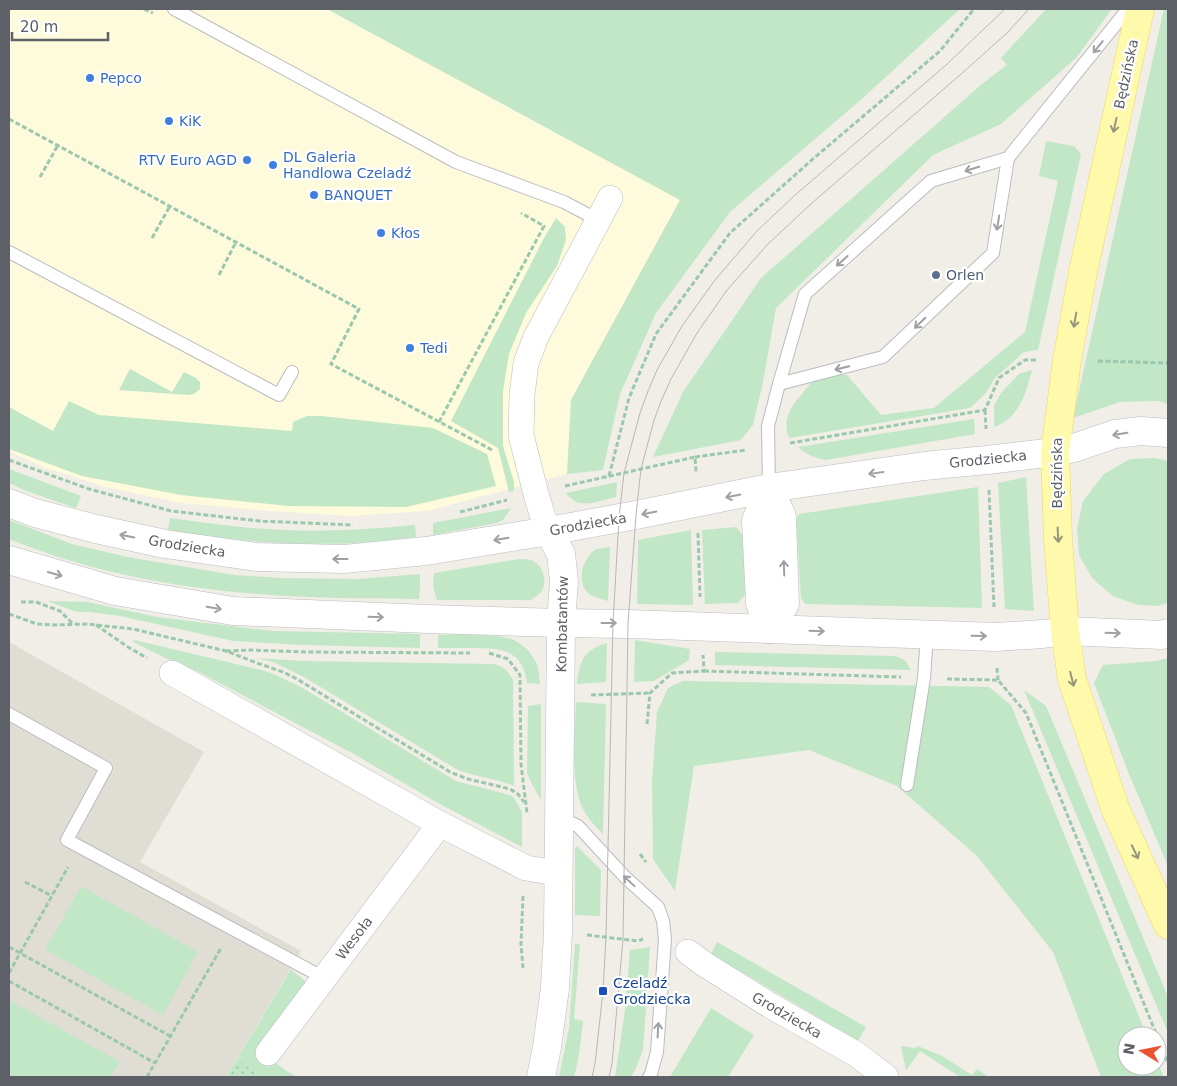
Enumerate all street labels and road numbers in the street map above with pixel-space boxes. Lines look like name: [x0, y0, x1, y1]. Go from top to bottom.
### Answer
street label: Będzińska: [1111, 38, 1141, 110]
street label: Będzińska: [1049, 438, 1065, 508]
street label: Grodziecka: [949, 447, 1027, 471]
street label: Grodziecka: [548, 509, 628, 539]
street label: Grodziecka: [147, 532, 227, 560]
street label: Kombatantów: [553, 576, 571, 672]
street label: Wesoła: [333, 913, 375, 963]
street label: Grodziecka: [749, 989, 825, 1041]

